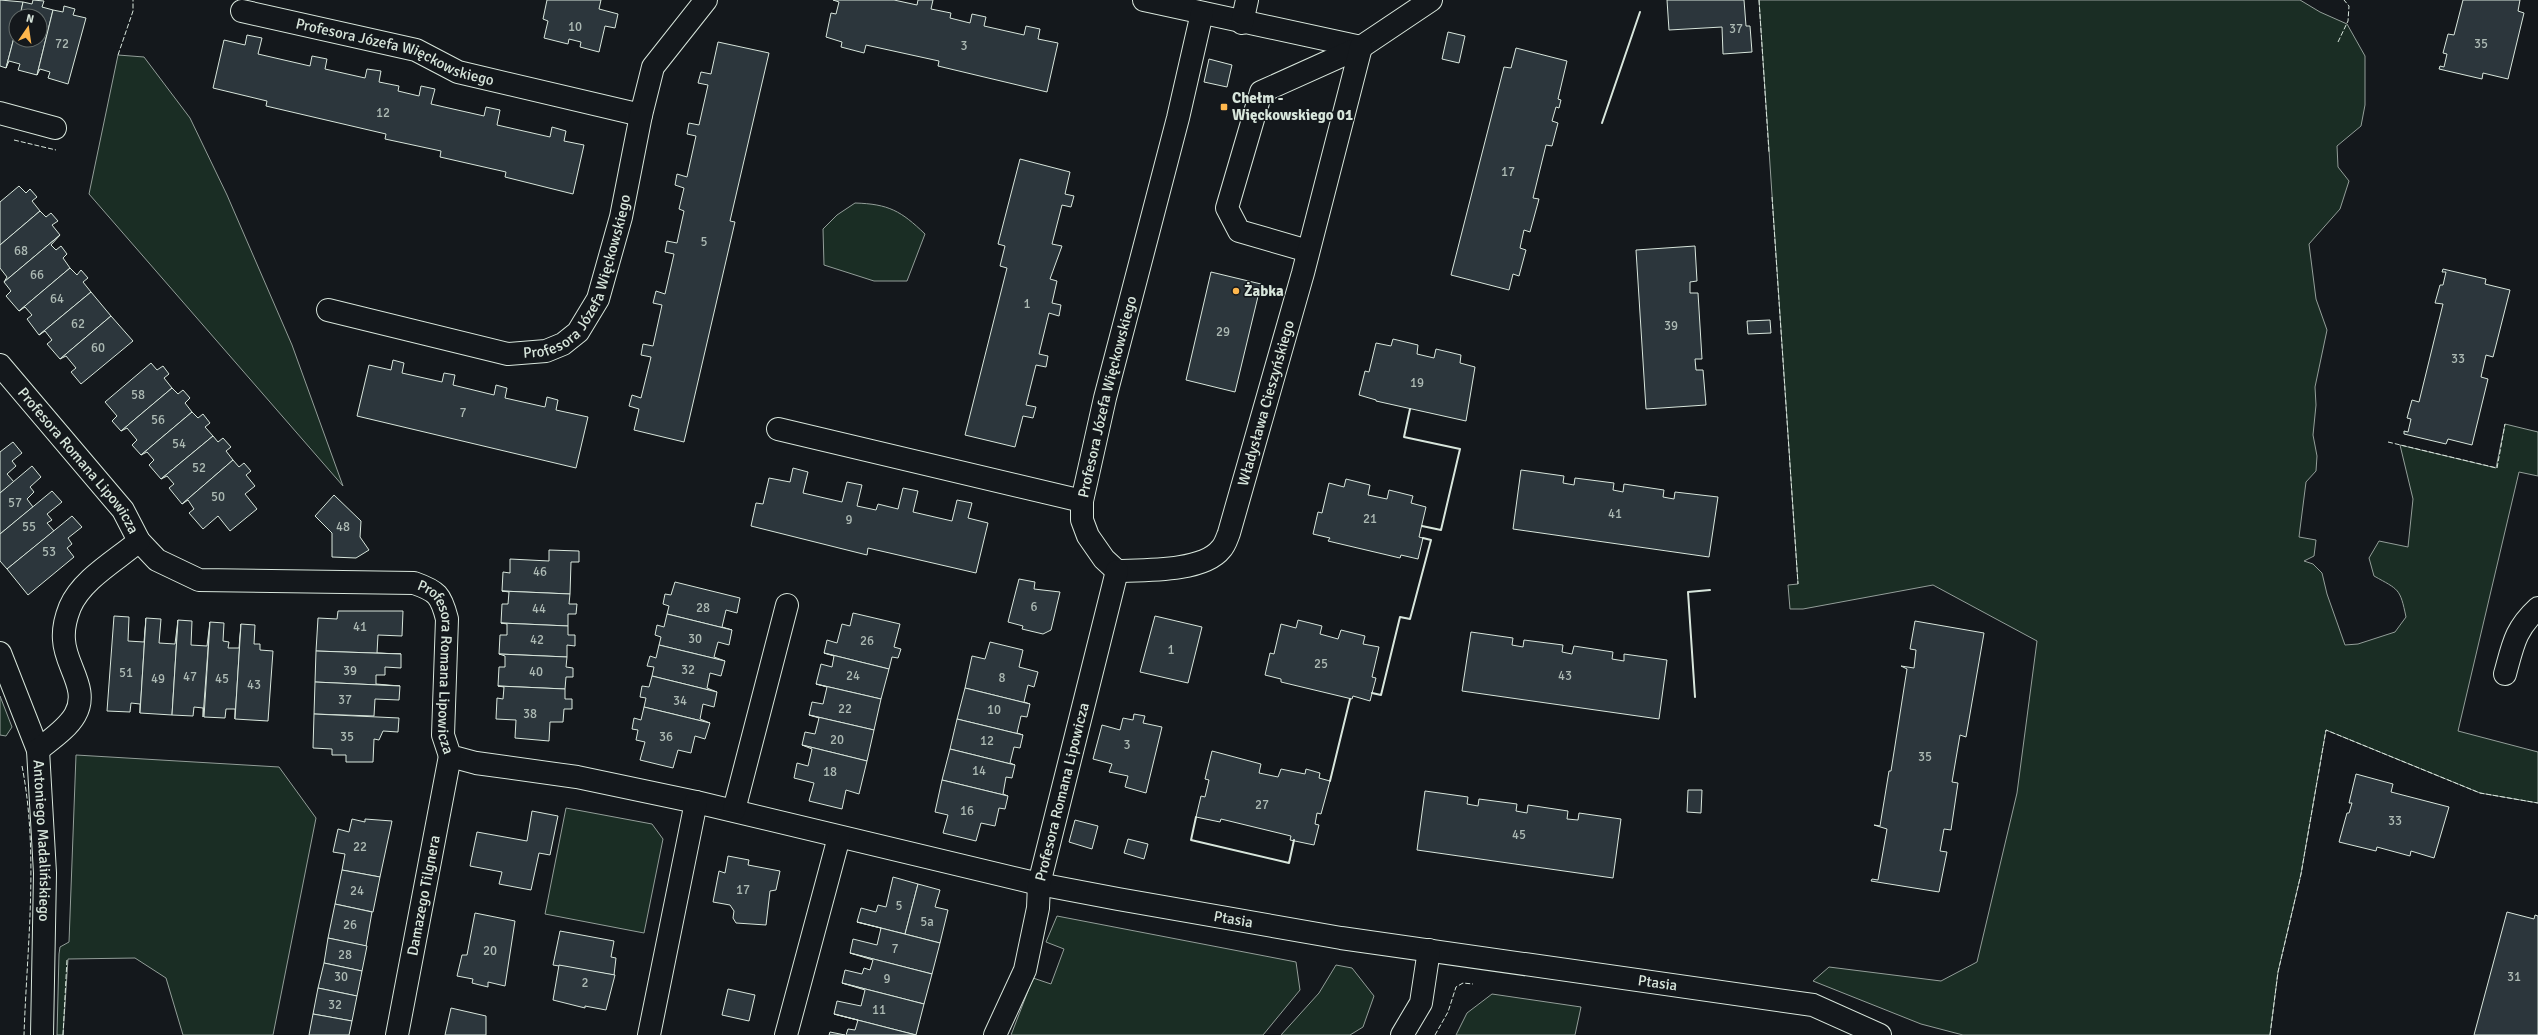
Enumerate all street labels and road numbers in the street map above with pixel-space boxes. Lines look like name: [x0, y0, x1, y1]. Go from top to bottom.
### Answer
street label: Profesora Józefa Więckowskiego: [294, 14, 496, 89]
street label: Profesora Józefa Więckowskiego: [522, 193, 634, 362]
street label: Profesora Józefa Więckowskiego: [1074, 294, 1140, 499]
street label: Władysława Cieszyńskiego: [1234, 318, 1298, 488]
street label: Profesora Romana Lipowicza: [14, 384, 143, 537]
street label: Profesora Romana Lipowicza: [415, 576, 458, 756]
street label: Profesora Romana Lipowicza: [1031, 701, 1093, 883]
street label: Antoniego Madalińskiego: [30, 759, 54, 922]
street label: Damazego Tilgnera: [403, 834, 444, 957]
street label: Ptasia: [1212, 907, 1254, 931]
street label: Ptasia: [1637, 971, 1678, 995]

